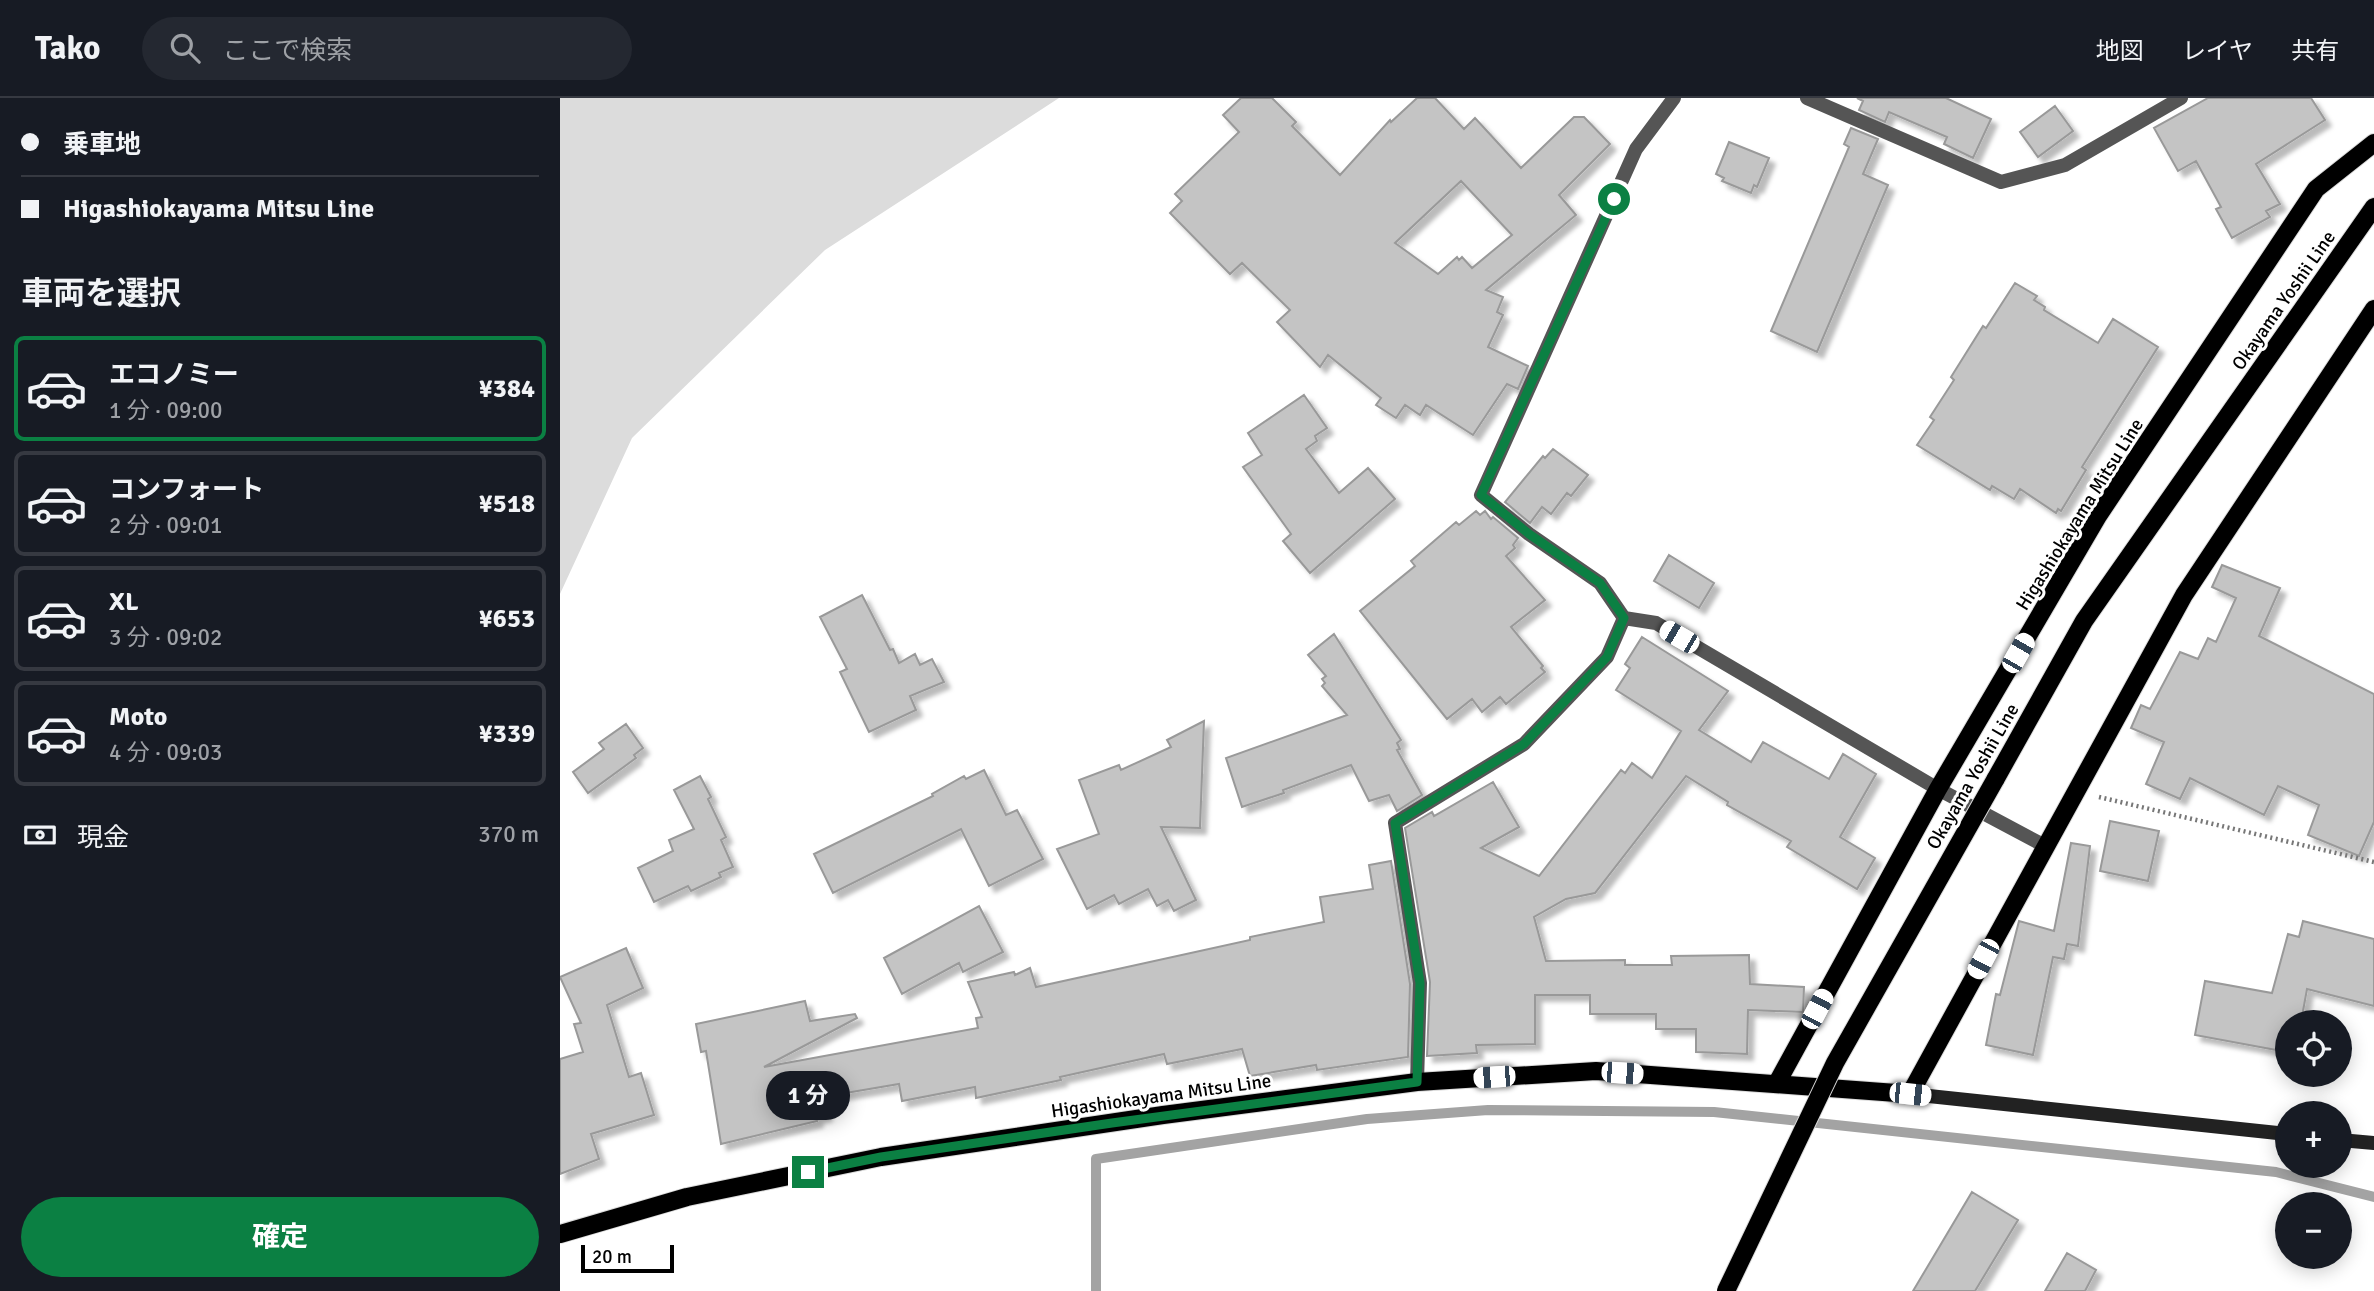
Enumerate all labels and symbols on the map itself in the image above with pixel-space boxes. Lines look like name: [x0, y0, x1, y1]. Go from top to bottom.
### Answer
route start: [1598, 183, 1630, 215]
street label: Okayama Yoshii Line: [2227, 226, 2341, 375]
street label: Higashiokayama Mitsu Line: [2011, 414, 2149, 615]
car: [1656, 617, 1703, 657]
car: [1999, 630, 2038, 676]
street label: Okayama Yoshii Line: [1921, 699, 2024, 854]
car: [1964, 936, 2003, 982]
car: [1798, 986, 1837, 1032]
car: [1601, 1061, 1644, 1085]
car: [1473, 1065, 1516, 1089]
street label: Higashiokayama Mitsu Line: [1050, 1069, 1273, 1123]
callout: 1 分: [766, 1070, 850, 1119]
car: [1889, 1081, 1932, 1107]
route end: [792, 1156, 824, 1188]
scale bar: [581, 1242, 674, 1274]

